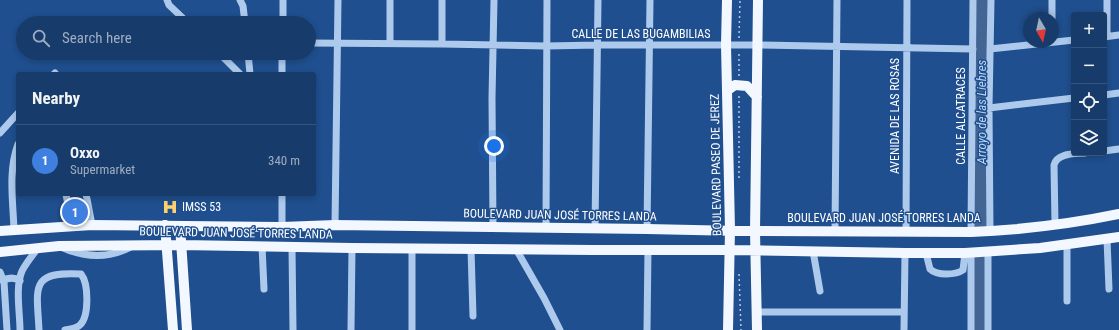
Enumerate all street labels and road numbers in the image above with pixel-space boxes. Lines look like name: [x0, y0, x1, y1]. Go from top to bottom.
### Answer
street label: CALLE DE LAS BUGAMBILIAS: [571, 27, 711, 41]
street label: AVENIDA DE LAS ROSAS: [888, 58, 902, 174]
street label: CALLE ALCATRACES: [954, 67, 968, 165]
street label: BOULEVARD PASEO DE JEREZ: [708, 94, 724, 236]
street label: BOULEVARD JUAN JOSÉ TORRES LANDA: [463, 205, 657, 224]
street label: BOULEVARD JUAN JOSÉ TORRES LANDA: [787, 210, 981, 225]
street label: BOULEVARD JUAN JOSÉ TORRES LANDA: [139, 223, 333, 242]

